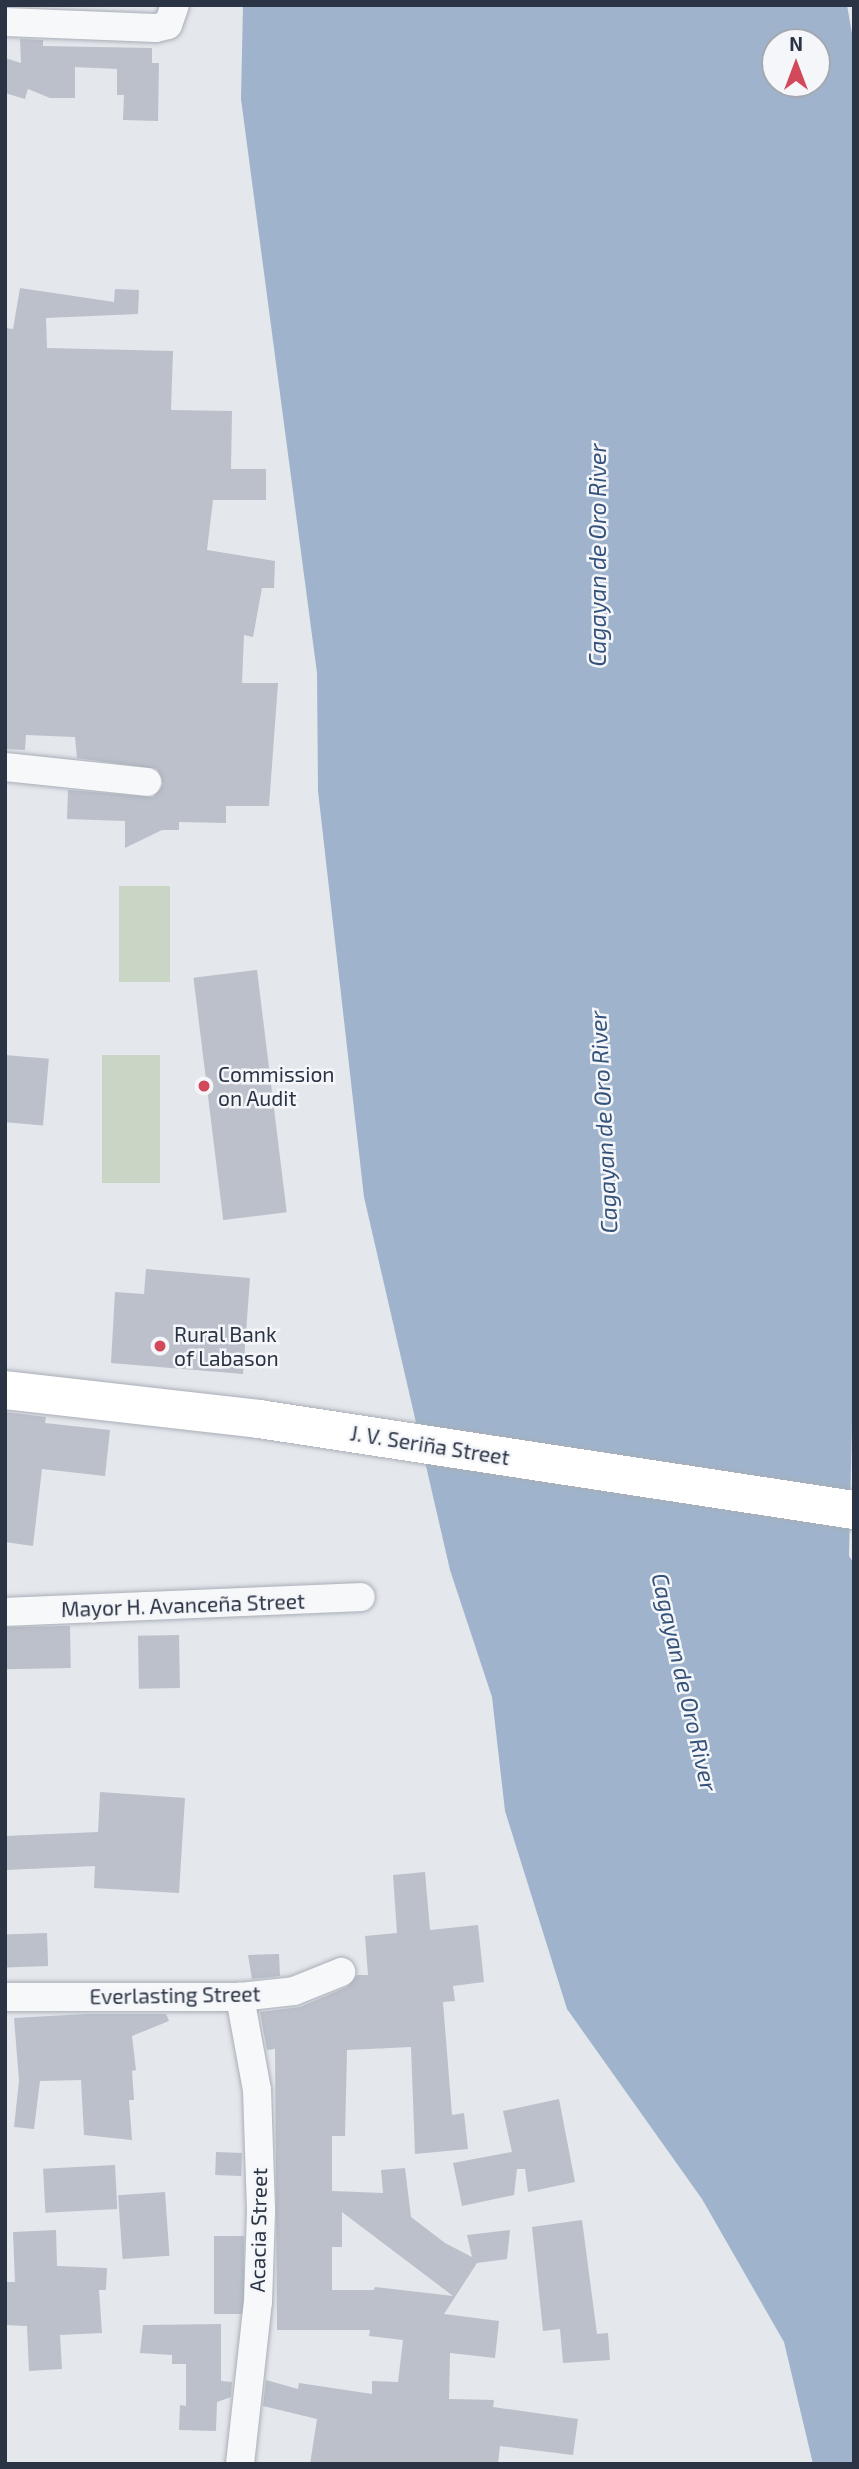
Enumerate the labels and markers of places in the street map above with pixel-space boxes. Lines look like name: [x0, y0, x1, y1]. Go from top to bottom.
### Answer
place label: Commission on Audit: [218, 1061, 335, 1111]
marker: Commission on Audit: [196, 1078, 212, 1094]
place label: Rural Bank of Labason: [174, 1321, 279, 1371]
marker: Rural Bank of Labason: [152, 1338, 168, 1354]

